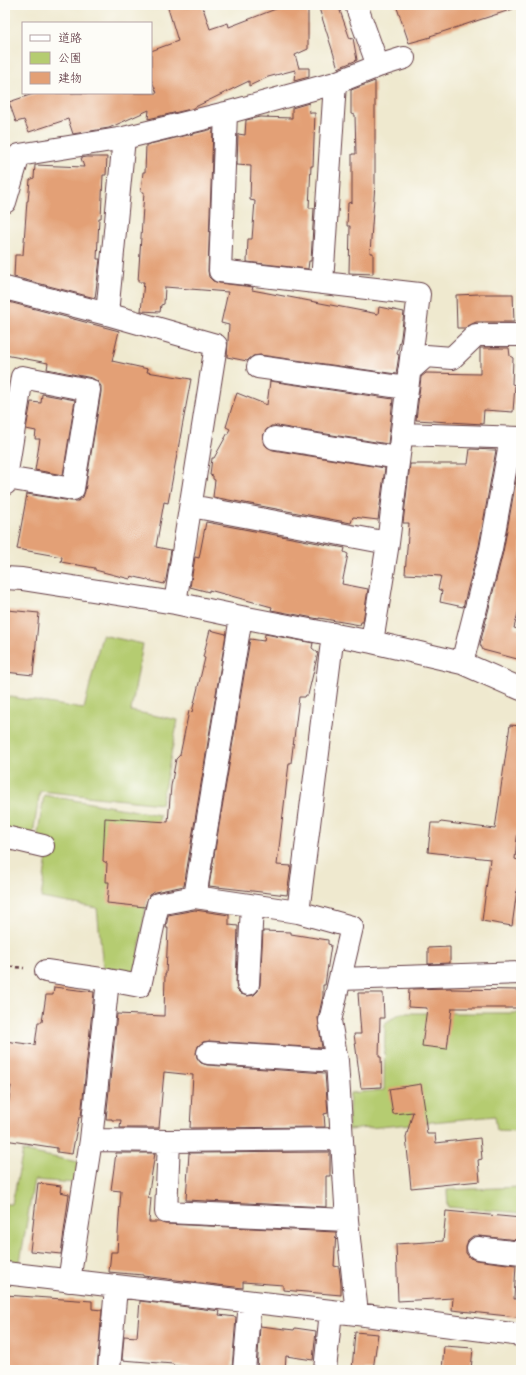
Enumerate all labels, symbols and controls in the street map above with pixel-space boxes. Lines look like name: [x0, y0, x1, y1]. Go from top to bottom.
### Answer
legend: [22, 22, 152, 94]
text: 道路: [58, 29, 82, 45]
text: 公園: [58, 49, 82, 65]
text: 建物: [58, 69, 82, 85]

